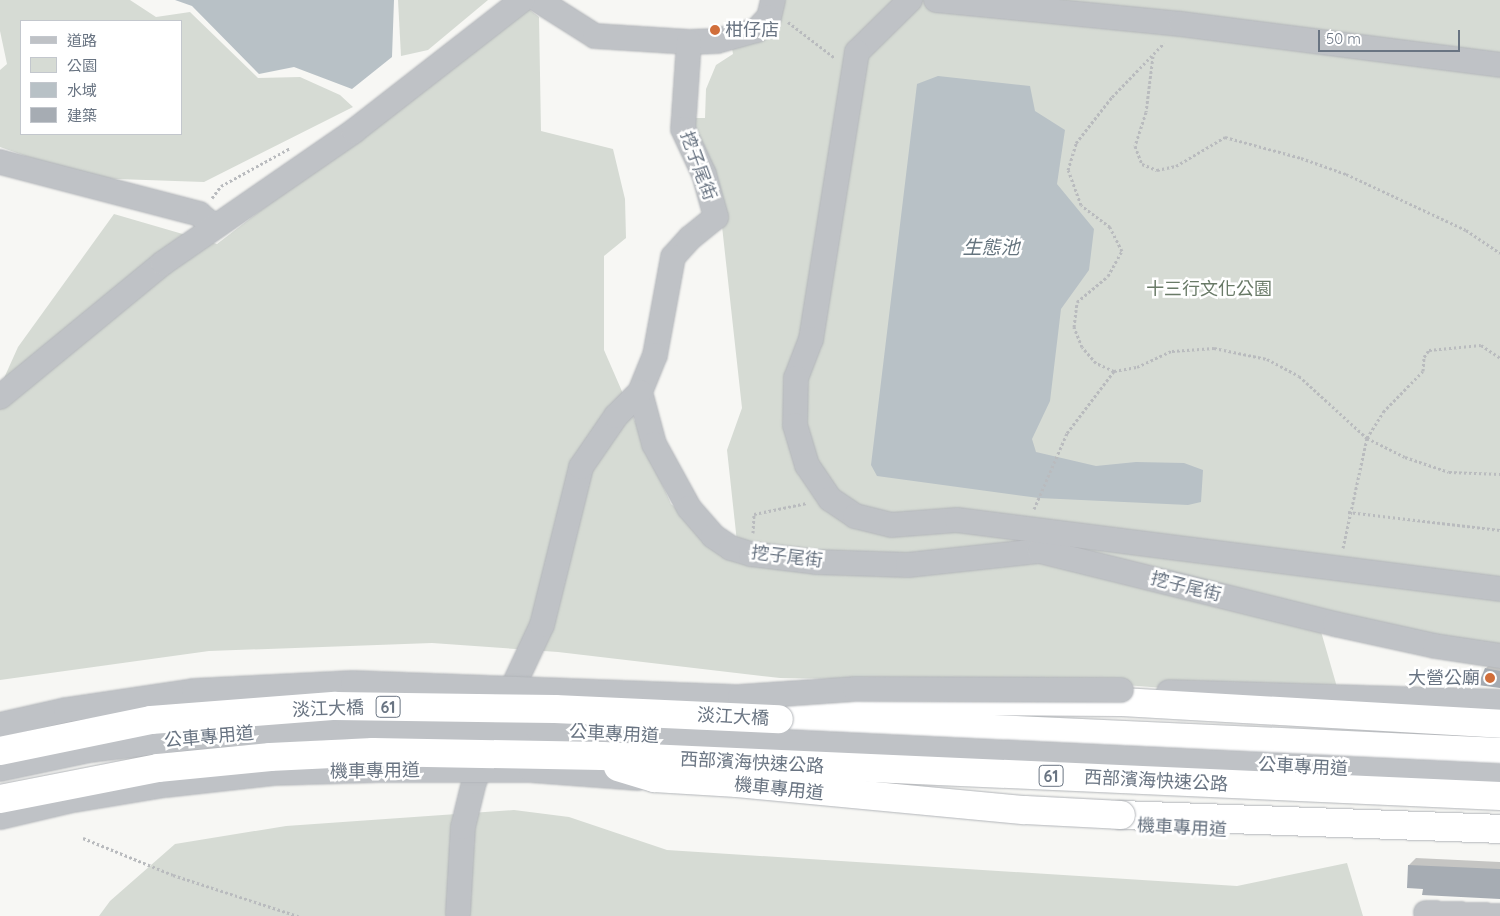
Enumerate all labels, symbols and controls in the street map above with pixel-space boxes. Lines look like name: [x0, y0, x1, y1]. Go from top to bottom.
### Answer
place label: 柑仔店: [725, 19, 779, 41]
legend: [20, 20, 182, 135]
scale bar: [1320, 20, 1462, 52]
marker: 柑仔店: [709, 24, 721, 36]
text: 50 m: [1326, 29, 1361, 48]
text: 道路: [67, 31, 97, 50]
text: 公園: [67, 56, 97, 75]
text: 水域: [67, 81, 97, 100]
text: 建築: [67, 106, 97, 125]
street label: 挖子尾街: [676, 128, 720, 204]
water label: 生態池: [963, 237, 1019, 259]
park label: 十三行文化公園: [1146, 278, 1272, 300]
street label: 挖子尾街: [750, 542, 824, 572]
street label: 挖子尾街: [1148, 568, 1224, 606]
place label: 大營公廟: [1408, 667, 1480, 689]
marker: 大營公廟: [1484, 672, 1496, 684]
road number: 61: [376, 694, 400, 720]
street label: 淡江大橋: [292, 697, 364, 721]
street label: 淡江大橋: [696, 704, 770, 730]
street label: 公車專用道: [568, 721, 660, 747]
street label: 公車專用道: [163, 722, 255, 752]
street label: 西部濱海快速公路: [680, 748, 824, 778]
street label: 公車專用道: [1257, 754, 1349, 780]
street label: 機車專用道: [330, 759, 420, 783]
road number: 61: [1038, 762, 1064, 789]
street label: 西部濱海快速公路: [1084, 766, 1228, 796]
street label: 機車專用道: [733, 774, 825, 804]
street label: 機車專用道: [1136, 815, 1228, 841]

